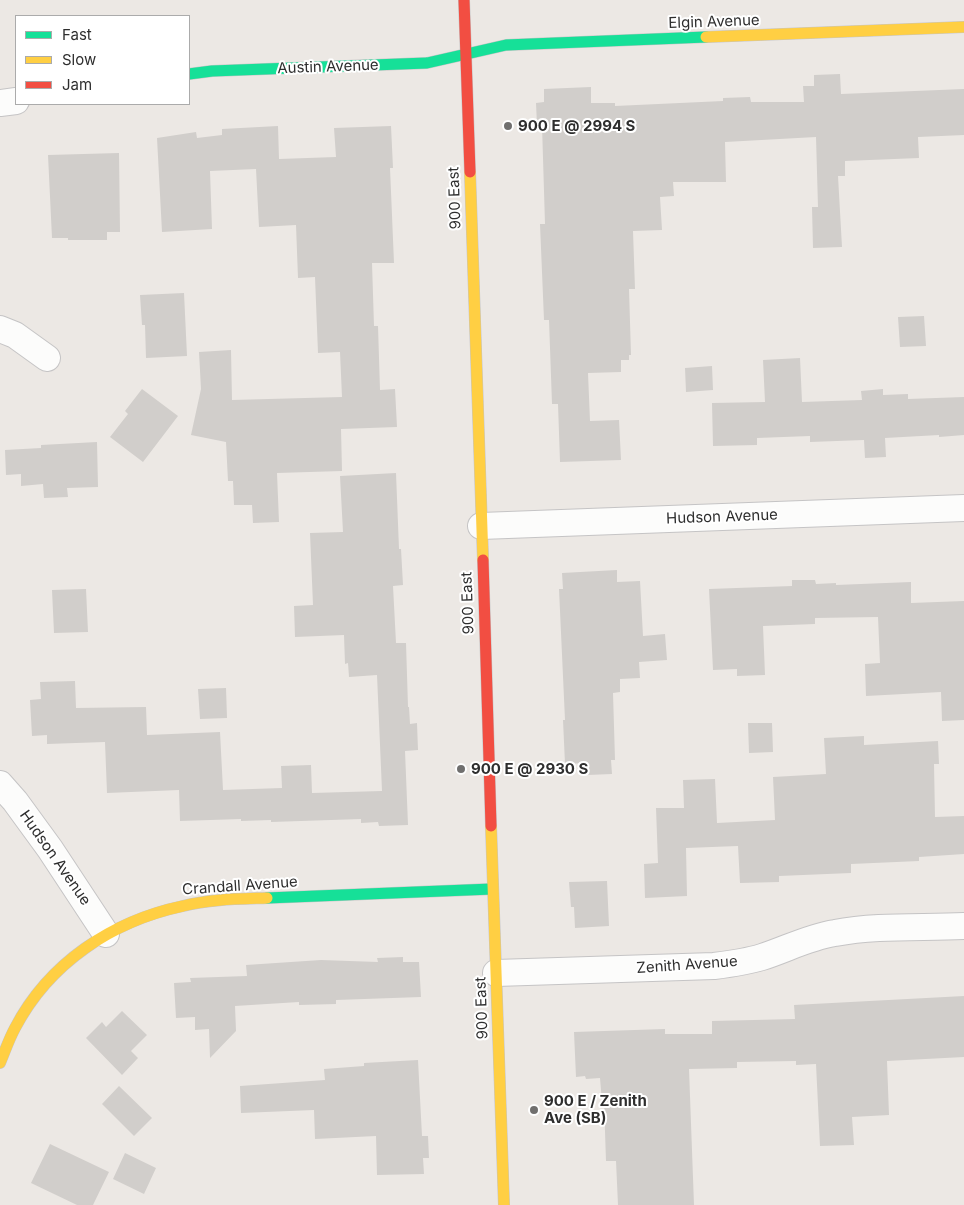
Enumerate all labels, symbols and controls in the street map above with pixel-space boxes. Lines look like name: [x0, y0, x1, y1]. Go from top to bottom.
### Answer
street label: Elgin Avenue: [668, 11, 760, 33]
legend: [15, 15, 190, 105]
text: Fast: [62, 25, 92, 44]
text: Slow: [62, 50, 96, 69]
street label: Austin Avenue: [277, 56, 379, 78]
text: Jam: [62, 75, 92, 94]
place label: 900 E @ 2994 S: [518, 117, 635, 135]
marker: 900 E @ 2994 S: [502, 120, 514, 132]
street label: 900 East: [445, 166, 465, 230]
street label: Hudson Avenue: [666, 506, 778, 528]
street label: 900 East: [458, 571, 478, 635]
place label: 900 E @ 2930 S: [471, 760, 588, 778]
marker: 900 E @ 2930 S: [455, 763, 467, 775]
street label: Hudson Avenue: [16, 807, 94, 909]
street label: Crandall Avenue: [182, 873, 298, 899]
street label: Zenith Avenue: [636, 952, 738, 978]
street label: 900 East: [472, 976, 492, 1040]
place label: 900 E / Zenith Ave (SB): [544, 1092, 647, 1127]
marker: 900 E / Zenith Ave (SB): [528, 1104, 540, 1116]

